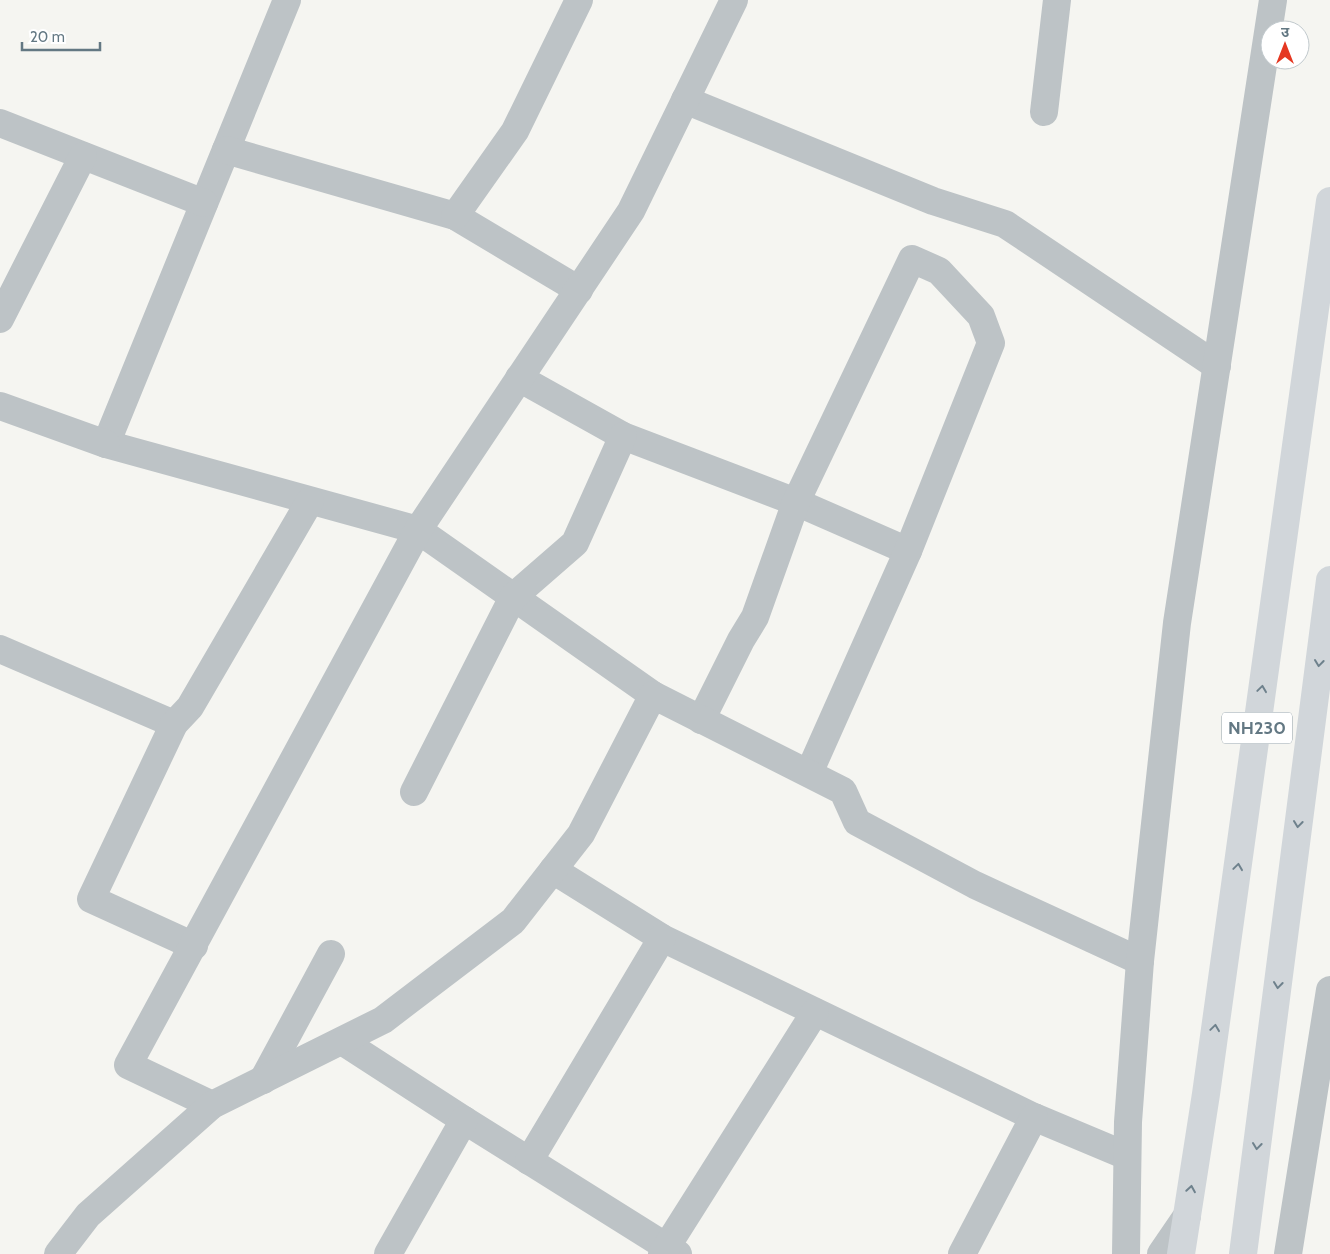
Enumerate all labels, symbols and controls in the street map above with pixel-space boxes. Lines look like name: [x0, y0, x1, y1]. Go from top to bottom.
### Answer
scale bar: [22, 20, 100, 52]
north arrow: [1260, 20, 1310, 70]
text: उ: [1281, 23, 1290, 41]
text: 20 m: [30, 28, 65, 46]
one-way arrow: [1314, 659, 1325, 667]
one-way arrow: [1256, 684, 1267, 692]
road number: NH230: [1222, 712, 1292, 744]
one-way arrow: [1293, 820, 1304, 828]
one-way arrow: [1232, 862, 1242, 871]
one-way arrow: [1273, 981, 1283, 989]
one-way arrow: [1209, 1023, 1220, 1031]
one-way arrow: [1252, 1142, 1263, 1150]
one-way arrow: [1186, 1184, 1196, 1193]

